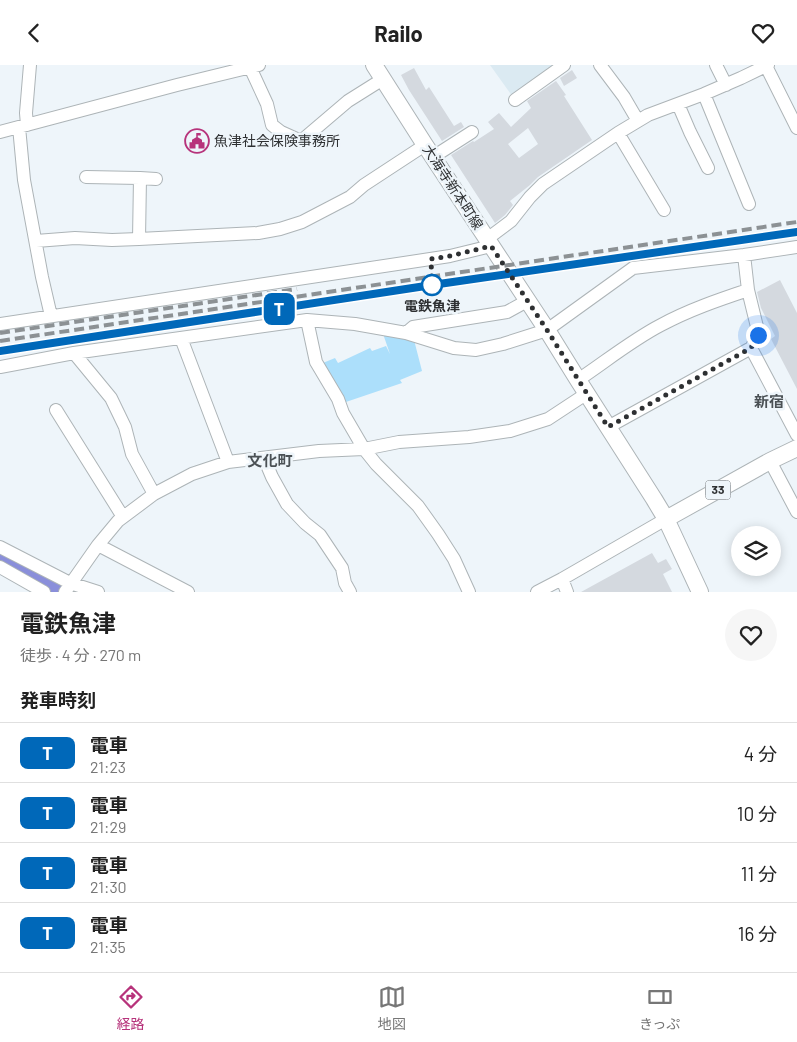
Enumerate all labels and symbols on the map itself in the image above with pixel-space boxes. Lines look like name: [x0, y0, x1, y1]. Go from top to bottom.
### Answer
public building icon: 魚津社会保険事務所: [184, 128, 210, 154]
place label: 魚津社会保険事務所: [214, 132, 340, 149]
street label: 大海寺新本町線: [420, 141, 487, 232]
marker: 電鉄魚津: [421, 274, 443, 296]
line badge: T: [263, 293, 295, 325]
place label: 電鉄魚津: [404, 297, 460, 314]
your location: [746, 323, 771, 348]
district label: 新宿: [754, 392, 784, 410]
district label: 文化町: [247, 451, 293, 469]
road number: 33: [706, 481, 730, 499]

